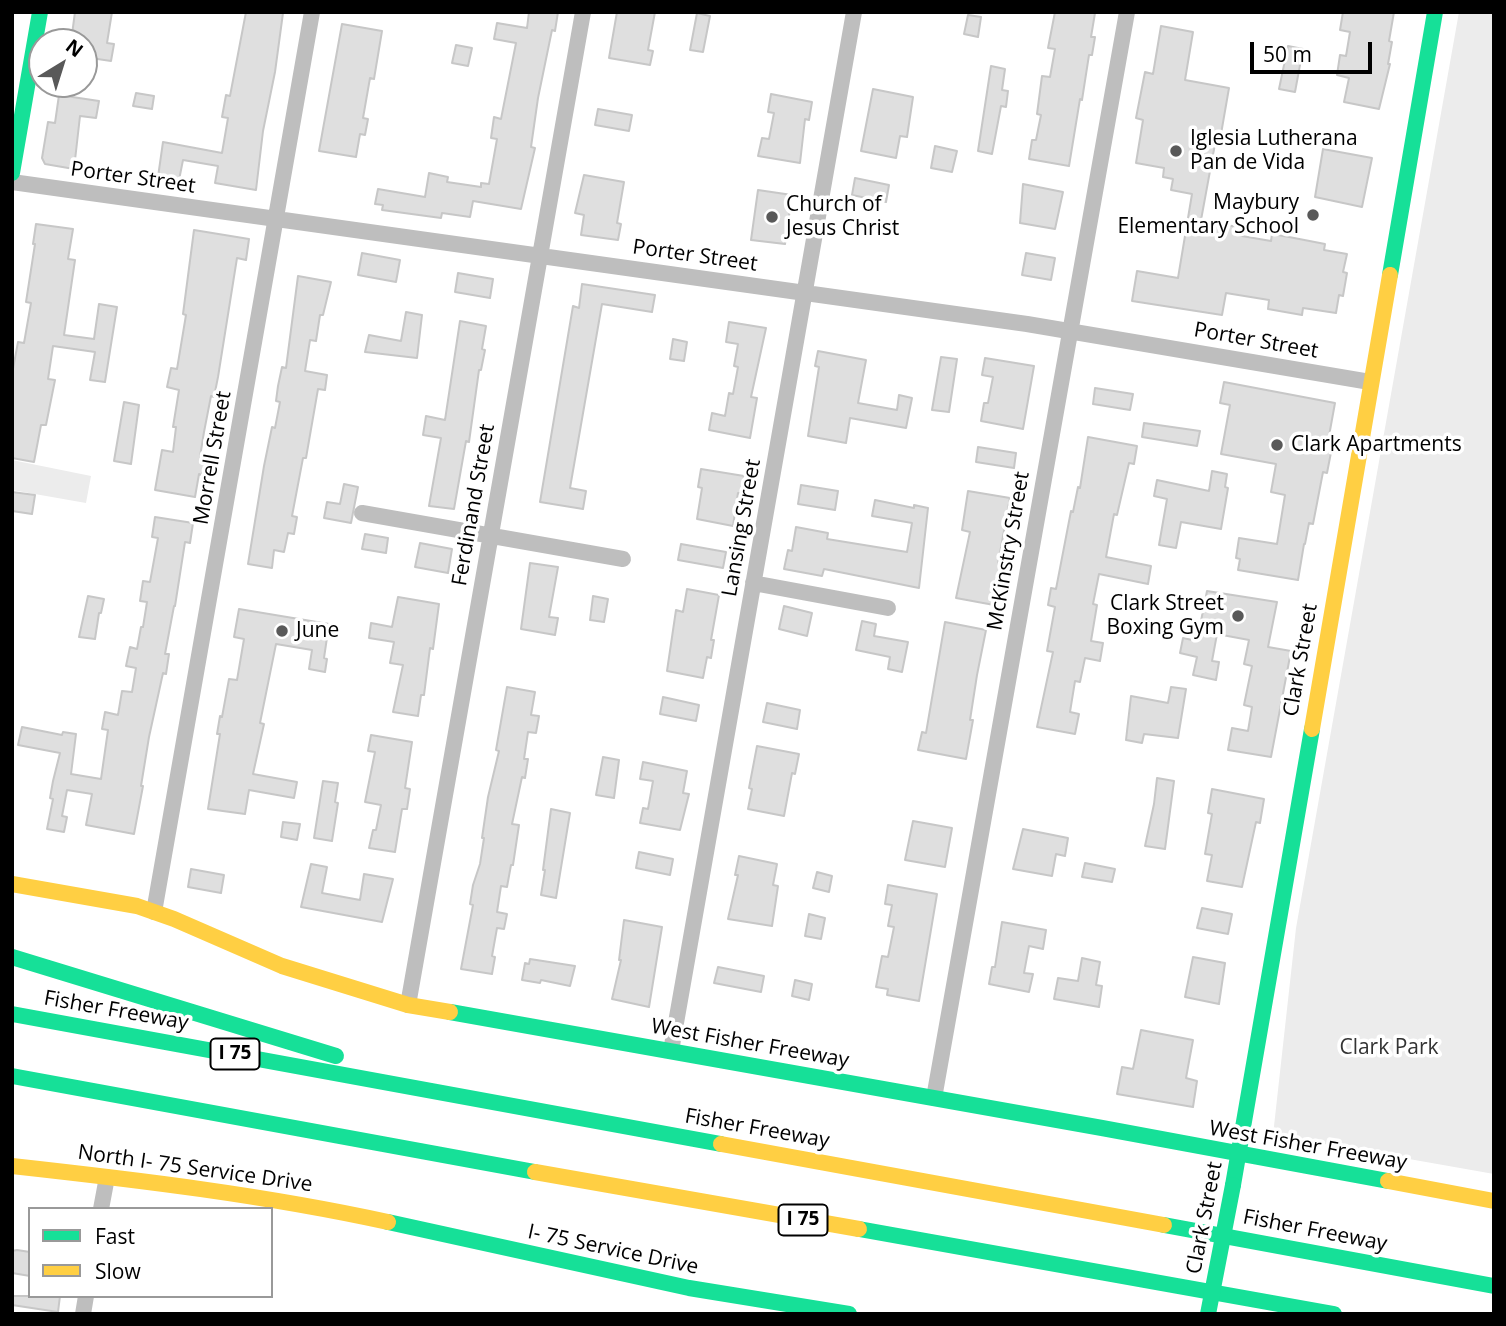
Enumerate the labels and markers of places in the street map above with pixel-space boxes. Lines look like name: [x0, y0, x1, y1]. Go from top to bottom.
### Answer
place label: Iglesia Lutherana Pan de Vida: [1190, 126, 1358, 176]
marker: Iglesia Lutherana Pan de Vida: [1168, 143, 1184, 159]
place label: Maybury Elementary School: [1117, 190, 1299, 240]
place label: Church of Jesus Christ: [786, 192, 899, 242]
marker: Maybury Elementary School: [1305, 207, 1321, 223]
marker: Church of Jesus Christ: [764, 209, 780, 225]
place label: Clark Apartments: [1291, 432, 1462, 458]
marker: Clark Apartments: [1269, 437, 1285, 453]
place label: Clark Street Boxing Gym: [1107, 591, 1224, 641]
marker: Clark Street Boxing Gym: [1230, 608, 1246, 624]
place label: June: [296, 618, 339, 644]
marker: June: [274, 623, 290, 639]

